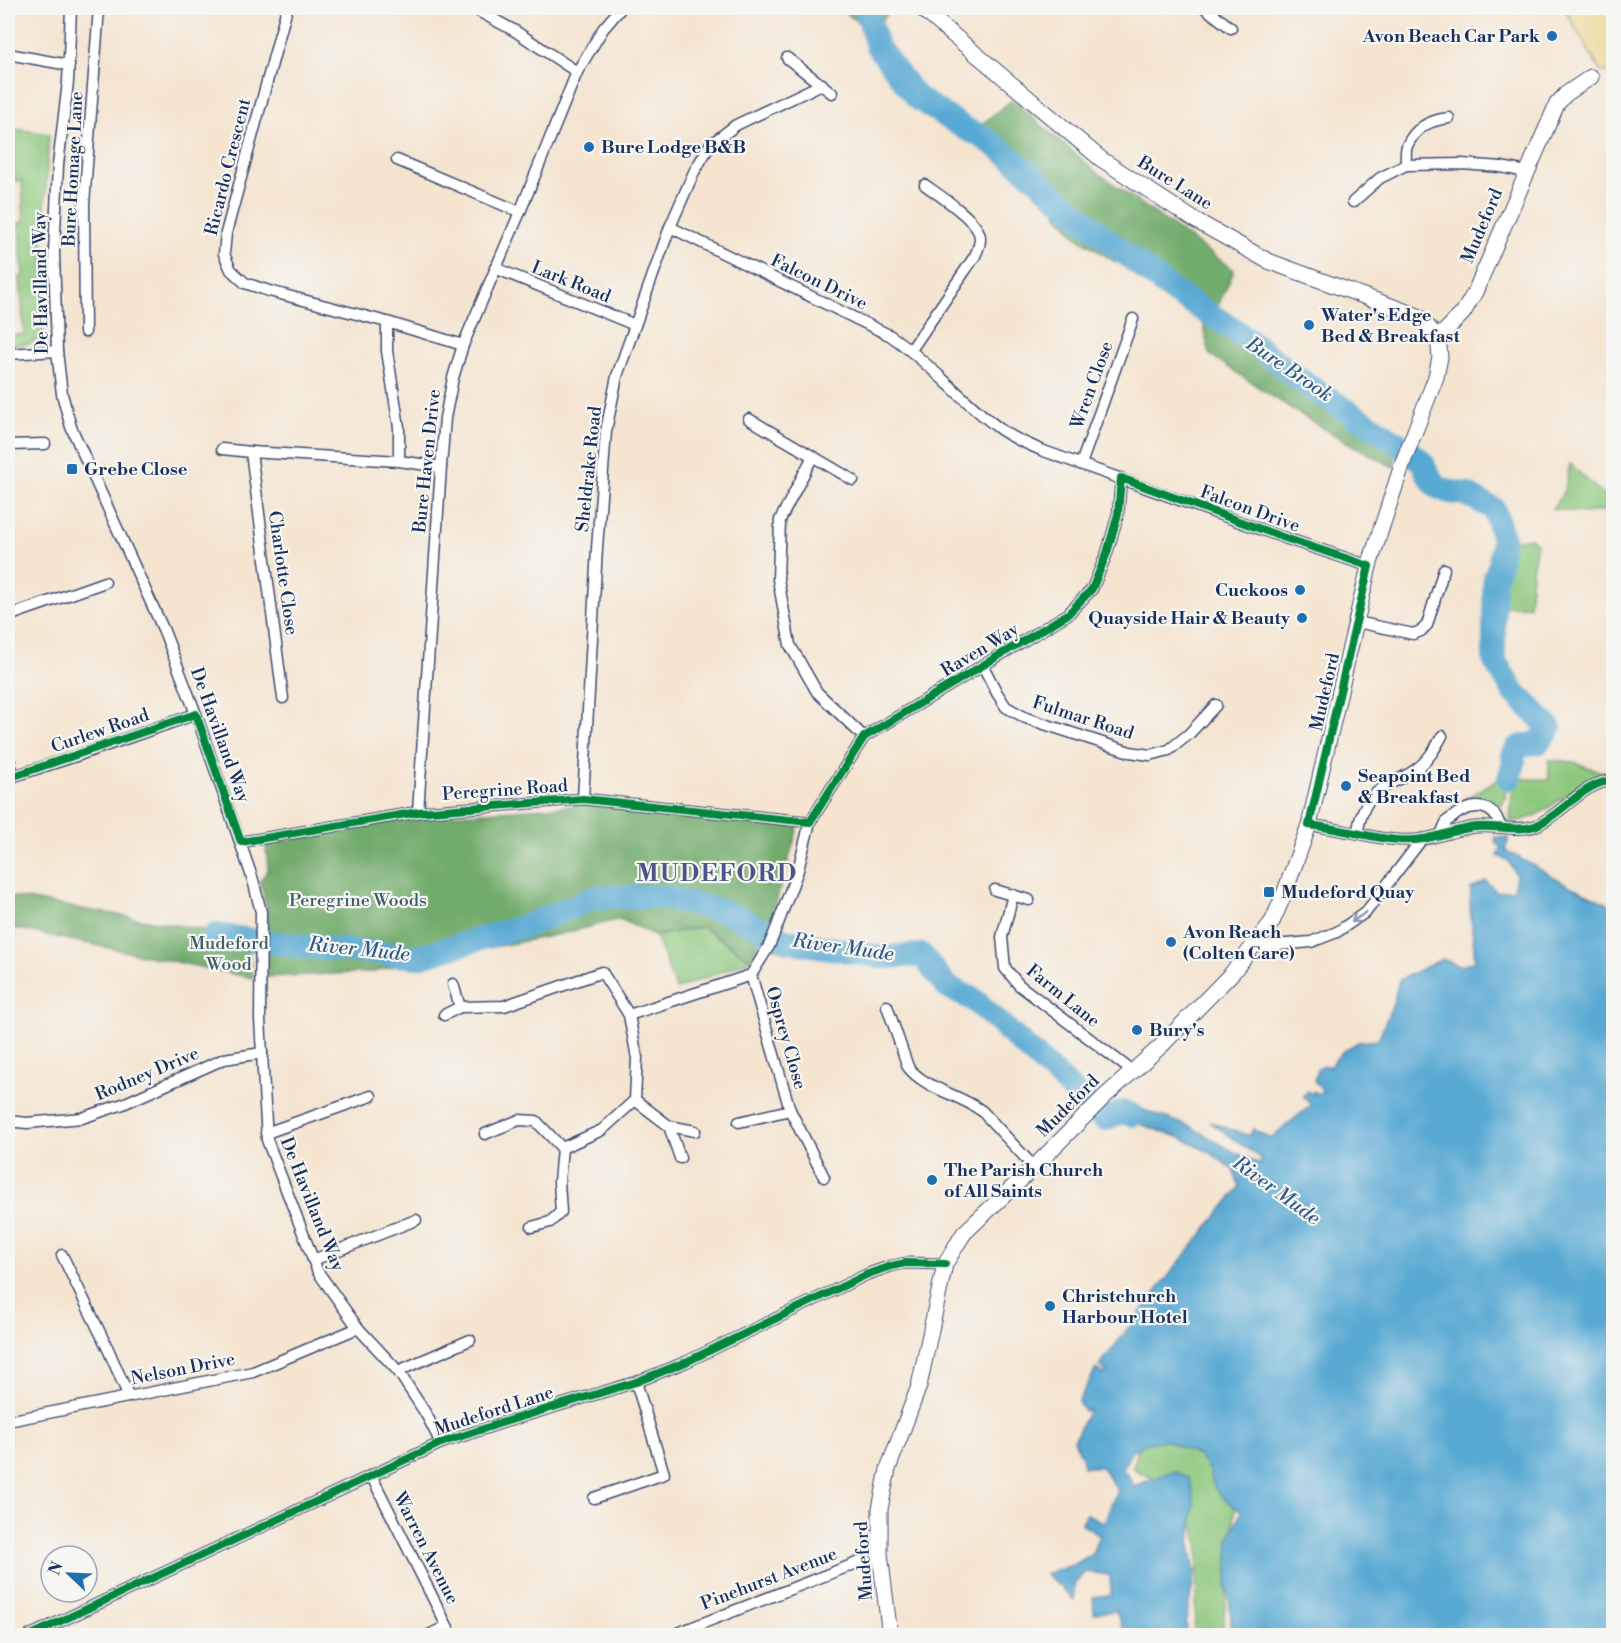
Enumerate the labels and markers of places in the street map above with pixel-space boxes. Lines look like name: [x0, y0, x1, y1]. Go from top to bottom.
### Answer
place label: Avon Beach Car Park: [1362, 25, 1541, 48]
marker: Avon Beach Car Park: [1545, 29, 1559, 43]
place label: Bure Lodge B&B: [601, 136, 746, 159]
marker: Bure Lodge B&B: [582, 140, 596, 154]
place label: Water's Edge Bed & Breakfast: [1320, 304, 1460, 348]
marker: Water's Edge Bed & Breakfast: [1302, 318, 1316, 332]
place label: Grebe Close: [84, 458, 188, 481]
marker: Grebe Close: [65, 462, 79, 476]
place label: Cuckoos: [1215, 579, 1288, 602]
marker: Cuckoos: [1293, 583, 1307, 597]
place label: Quayside Hair & Beauty: [1088, 607, 1291, 630]
marker: Quayside Hair & Beauty: [1295, 611, 1309, 625]
place label: Seapoint Bed & Breakfast: [1358, 765, 1470, 809]
marker: Seapoint Bed & Breakfast: [1339, 779, 1353, 793]
place label: Mudeford Quay: [1281, 881, 1415, 904]
marker: Mudeford Quay: [1262, 885, 1276, 899]
place label: Avon Reach (Colten Care): [1182, 921, 1295, 965]
marker: Avon Reach (Colten Care): [1164, 935, 1178, 949]
place label: Bury's: [1149, 1019, 1205, 1042]
marker: Bury's: [1130, 1023, 1144, 1037]
place label: The Parish Church of All Saints: [944, 1159, 1103, 1203]
marker: The Parish Church of All Saints: [925, 1173, 939, 1187]
place label: Christchurch Harbour Hotel: [1062, 1285, 1188, 1329]
marker: Christchurch Harbour Hotel: [1043, 1299, 1057, 1313]

